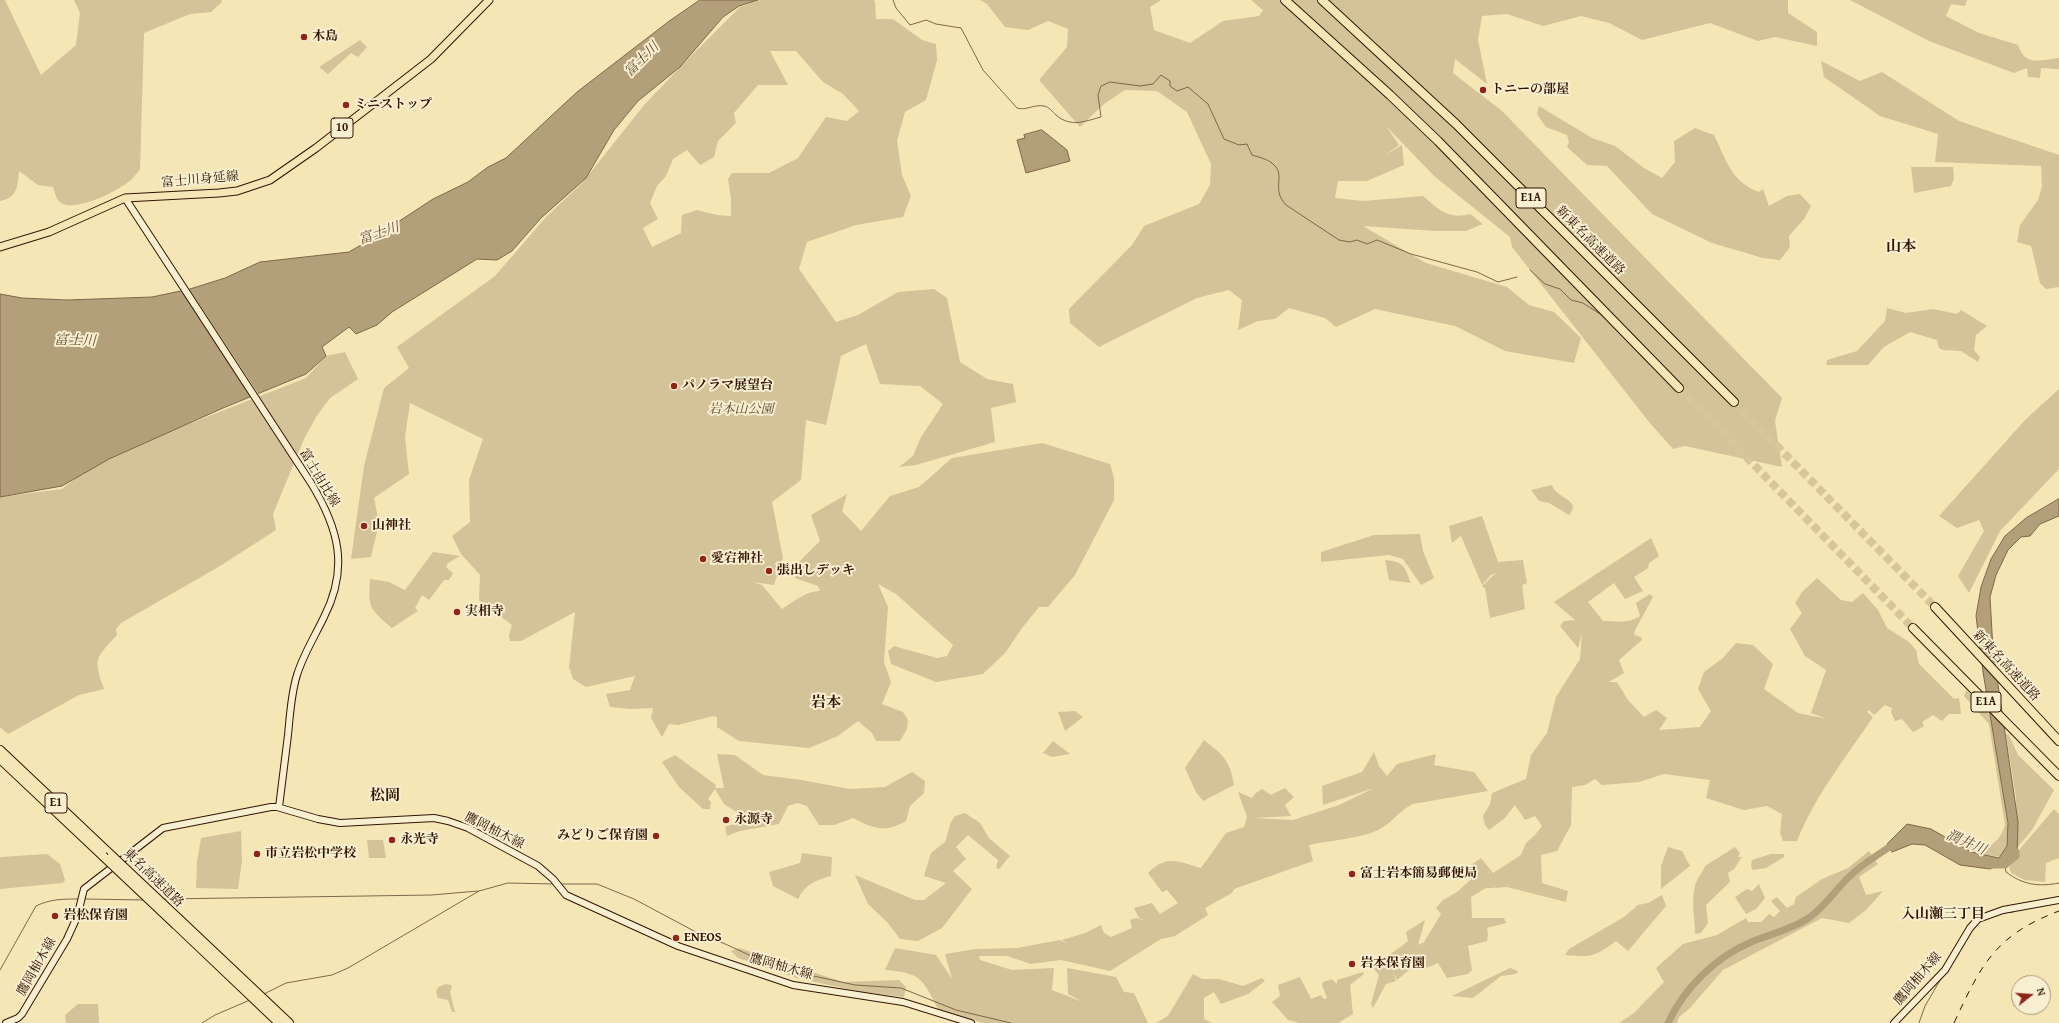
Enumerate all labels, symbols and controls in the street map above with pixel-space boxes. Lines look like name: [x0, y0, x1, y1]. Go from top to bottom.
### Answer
place label: 木島: [312, 29, 338, 45]
marker: 木島: [299, 32, 309, 42]
water label: 富士川: [621, 39, 663, 81]
place label: トニーの部屋: [1491, 82, 1569, 98]
marker: トニーの部屋: [1478, 85, 1488, 95]
place label: ミニストップ: [354, 97, 432, 113]
marker: ミニストップ: [341, 100, 351, 110]
road number: 10: [331, 118, 353, 138]
street label: 富士川身延線: [160, 169, 240, 191]
road number: E1A: [1516, 188, 1546, 208]
street label: 新東名高速道路: [1552, 203, 1628, 279]
water label: 富士川: [356, 219, 402, 249]
district label: 山本: [1886, 238, 1916, 256]
water label: 富士川: [54, 332, 96, 350]
place label: パノラマ展望台: [682, 378, 773, 394]
marker: パノラマ展望台: [669, 381, 679, 391]
park label: 岩本山公園: [709, 402, 773, 418]
street label: 富士由比線: [296, 446, 342, 510]
place label: 山神社: [372, 518, 411, 534]
marker: 山神社: [359, 521, 369, 531]
place label: 愛宕神社: [711, 551, 763, 567]
marker: 愛宕神社: [698, 554, 708, 564]
place label: 張出しデッキ: [777, 563, 855, 579]
marker: 張出しデッキ: [764, 566, 774, 576]
place label: 実相寺: [465, 604, 504, 620]
marker: 実相寺: [452, 607, 462, 617]
street label: 新東名高速道路: [1969, 627, 2043, 705]
road number: E1A: [1971, 692, 2001, 712]
district label: 岩本: [811, 694, 841, 712]
district label: 松岡: [370, 787, 400, 805]
road number: E1: [45, 793, 67, 813]
street label: 鷹岡柚木線: [462, 809, 526, 853]
place label: 永源寺: [734, 812, 773, 828]
marker: 永源寺: [721, 815, 731, 825]
water label: 潤井川: [1943, 827, 1989, 859]
place label: みどりご保育園: [557, 828, 648, 844]
marker: みどりご保育園: [651, 831, 661, 841]
place label: 永光寺: [400, 832, 439, 848]
marker: 永光寺: [387, 835, 397, 845]
street label: 東名高速道路: [120, 845, 186, 911]
place label: 市立岩松中学校: [265, 846, 356, 862]
marker: 市立岩松中学校: [252, 849, 262, 859]
place label: 富士岩本簡易郵便局: [1360, 866, 1477, 882]
marker: 富士岩本簡易郵便局: [1347, 869, 1357, 879]
district label: 入山瀬三丁目: [1901, 906, 1985, 922]
place label: 岩松保育園: [63, 908, 128, 924]
marker: 岩松保育園: [50, 911, 60, 921]
place label: ENEOS: [684, 930, 722, 946]
marker: ENEOS: [671, 933, 681, 943]
street label: 鷹岡柚木線: [14, 935, 60, 999]
street label: 鷹岡柚木線: [1891, 949, 1945, 1009]
street label: 鷹岡柚木線: [748, 951, 814, 983]
place label: 岩本保育園: [1360, 956, 1425, 972]
marker: 岩本保育園: [1347, 959, 1357, 969]
north arrow: [2011, 975, 2051, 1015]
text: N: [2033, 986, 2050, 998]

